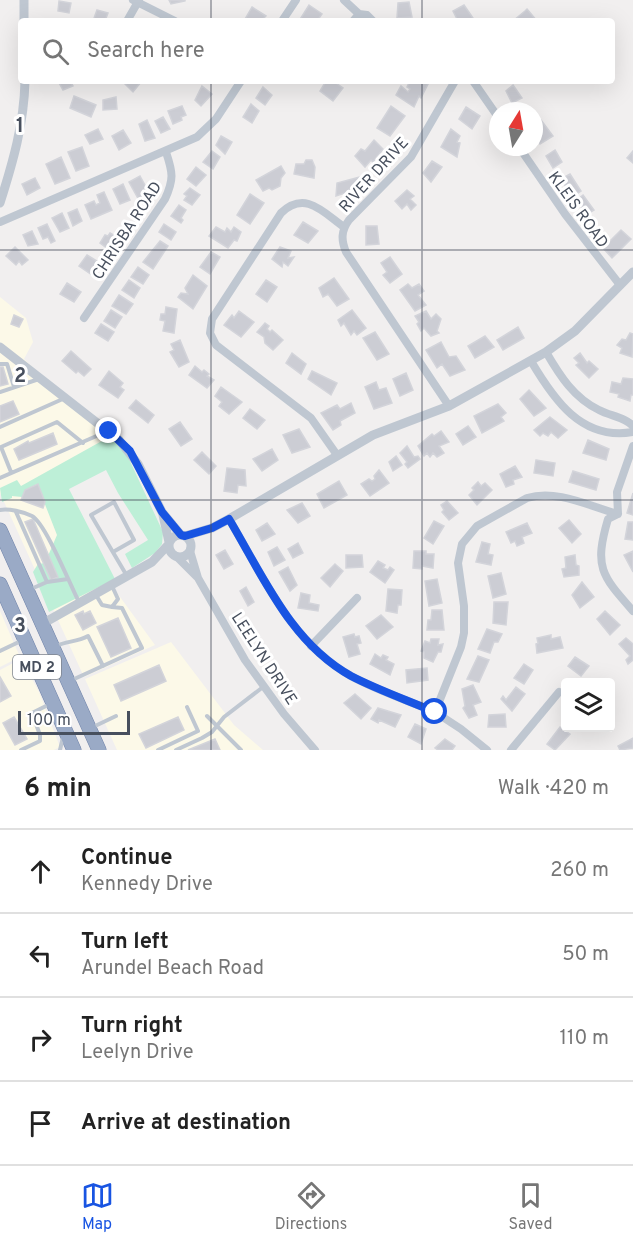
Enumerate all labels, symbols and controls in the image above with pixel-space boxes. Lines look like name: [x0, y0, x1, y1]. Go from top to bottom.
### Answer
search box: [18, 18, 615, 84]
icon: search: [39, 35, 72, 68]
text: Search here: [87, 38, 205, 65]
north arrow: [489, 102, 543, 156]
text: 1: [16, 114, 24, 140]
street label: RIVER DRIVE: [335, 133, 414, 217]
street label: KLEIS ROAD: [543, 168, 612, 252]
street label: CHRISBA ROAD: [88, 178, 167, 284]
text: 2: [14, 364, 26, 390]
route end: [95, 417, 121, 443]
street label: LEELYN DRIVE: [226, 609, 301, 709]
text: 3: [14, 614, 26, 640]
road number: MD 2: [13, 655, 61, 679]
map controls: [561, 678, 615, 732]
button: layers: [561, 678, 615, 732]
route start: [421, 698, 447, 724]
scale bar: [18, 708, 130, 736]
text: 100 m: [27, 711, 71, 731]
text: 6 min: [24, 773, 92, 806]
text: Walk · 420 m: [498, 776, 609, 802]
text: Continue: [81, 845, 172, 872]
icon: ahead: [24, 855, 57, 888]
text: 260 m: [550, 858, 609, 884]
text: Kennedy Drive: [81, 872, 213, 898]
text: Turn left: [81, 929, 169, 956]
icon: left: [24, 939, 57, 972]
text: 50 m: [562, 942, 609, 968]
text: Arundel Beach Road: [81, 956, 264, 982]
text: Turn right: [81, 1013, 183, 1040]
icon: right: [24, 1023, 57, 1056]
text: 110 m: [560, 1026, 609, 1052]
text: Leelyn Drive: [81, 1040, 193, 1066]
icon: arrive: [24, 1107, 57, 1140]
text: Arrive at destination: [81, 1110, 291, 1137]
tab: Map: [81, 1179, 114, 1235]
tab: Directions: [275, 1179, 347, 1235]
tab: Saved: [508, 1179, 552, 1235]

